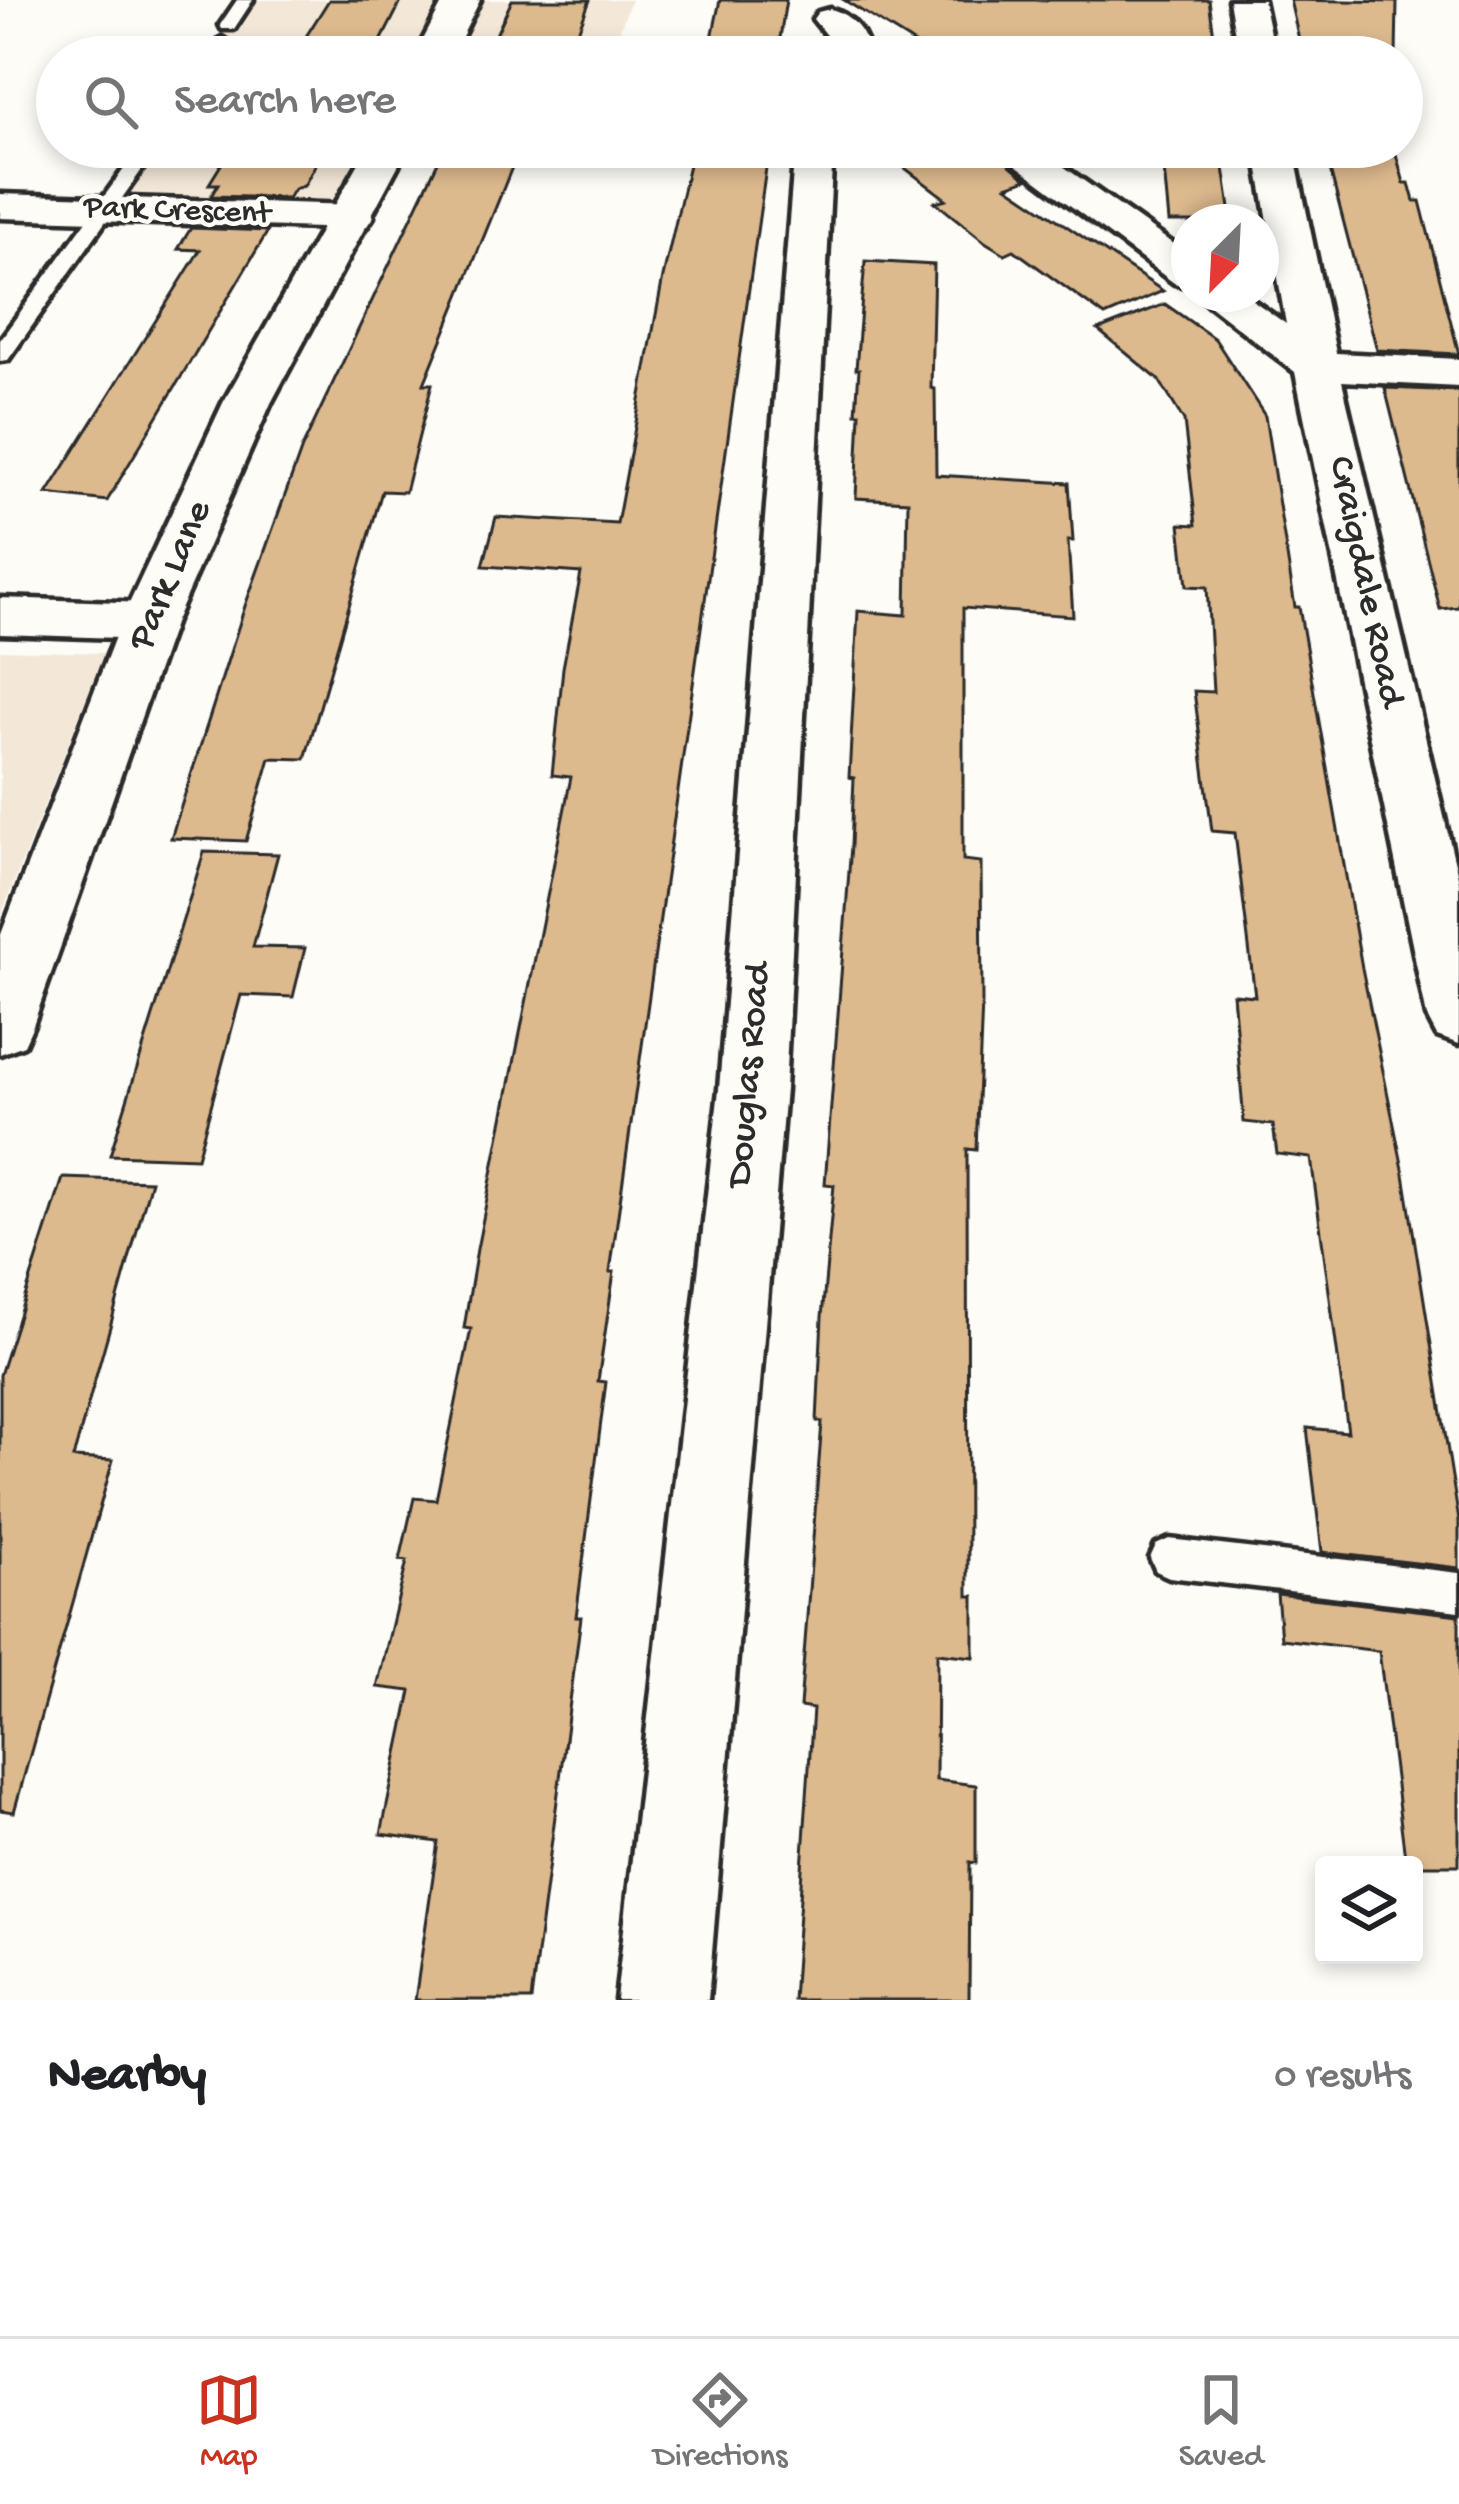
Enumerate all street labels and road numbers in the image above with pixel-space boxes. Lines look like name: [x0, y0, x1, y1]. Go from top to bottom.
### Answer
street label: Park Crescent: [82, 190, 274, 234]
street label: Craigdale Road: [1315, 453, 1414, 715]
street label: Park Lane: [119, 493, 224, 660]
street label: Douglas Road: [718, 958, 784, 1192]

